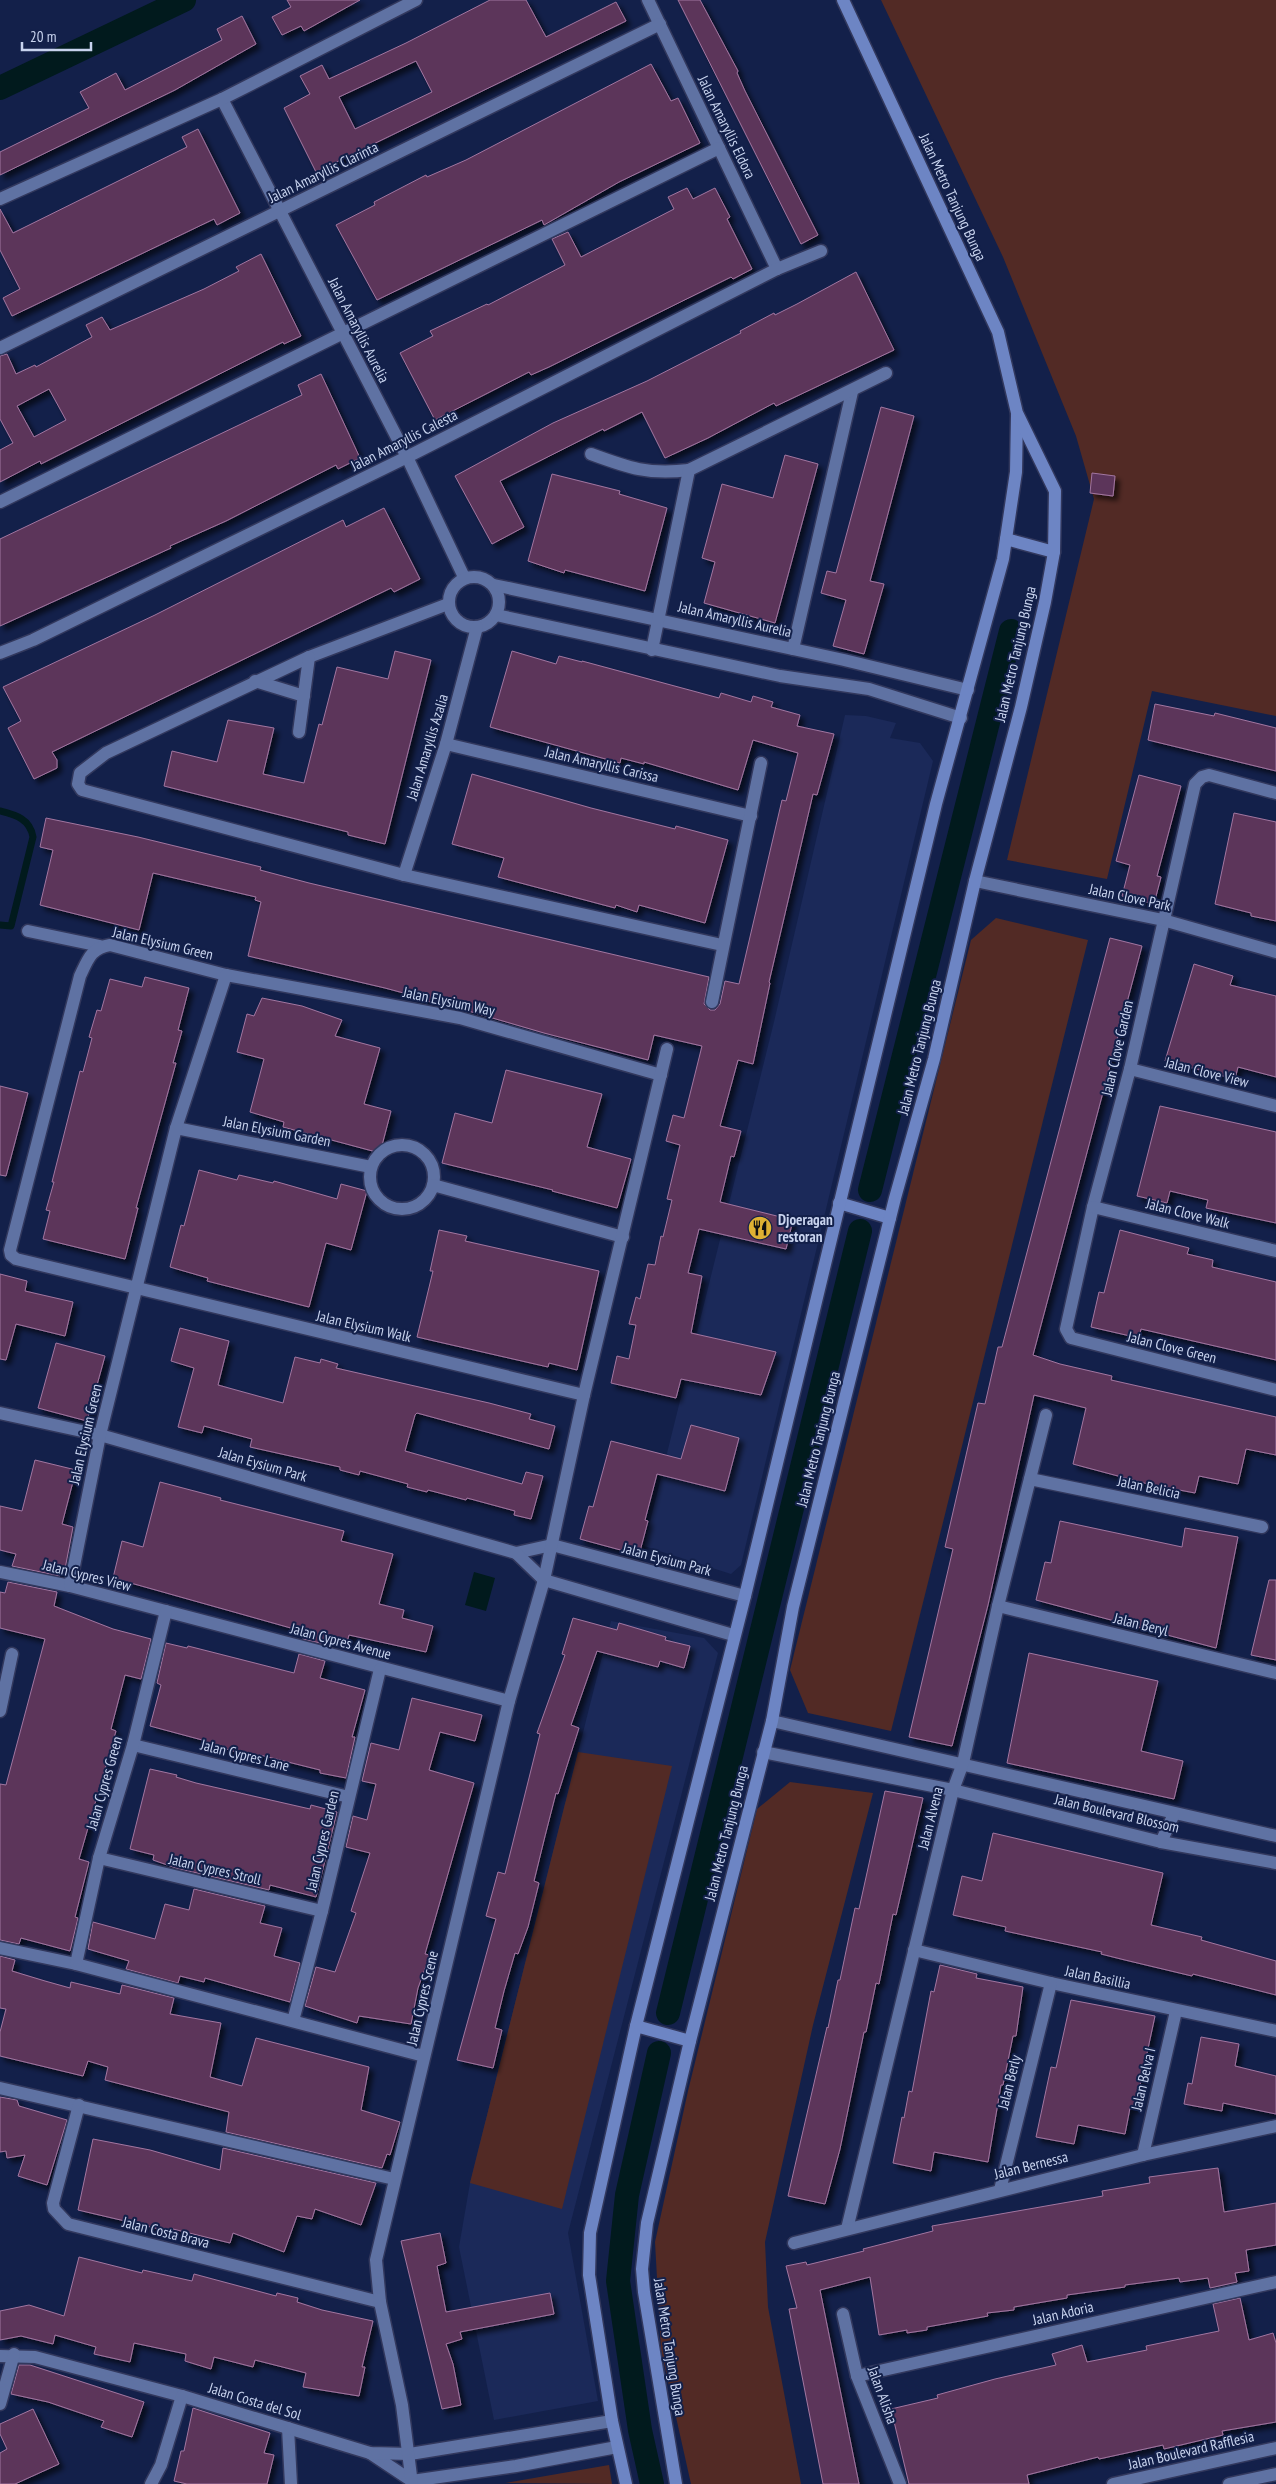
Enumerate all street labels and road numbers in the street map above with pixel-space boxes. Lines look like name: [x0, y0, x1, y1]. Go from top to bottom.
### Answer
street label: Jalan Amaryllis Eldora: [693, 71, 760, 182]
street label: Jalan Metro Tanjung Bunga: [915, 129, 991, 264]
street label: Jalan Amaryllis Clarinta: [264, 137, 381, 207]
street label: Jalan Amaryllis Aurelia: [324, 273, 394, 386]
street label: Jalan Amaryllis Calesta: [347, 405, 460, 476]
street label: Jalan Metro Tanjung Bunga: [990, 584, 1040, 725]
street label: Jalan Amaryllis Aurelia: [675, 596, 794, 641]
street label: Jalan Amaryllis Azalia: [402, 692, 452, 803]
street label: Jalan Amaryllis Carissa: [542, 741, 661, 786]
street label: Jalan Clove Park: [1086, 879, 1173, 915]
street label: Jalan Elysium Green: [110, 922, 215, 964]
street label: Jalan Metro Tanjung Bunga: [893, 977, 945, 1118]
street label: Jalan Elysium Way: [400, 982, 497, 1020]
street label: Jalan Clove Garden: [1097, 998, 1137, 1099]
street label: Jalan Clove View: [1162, 1052, 1251, 1092]
street label: Jalan Elysium Garden: [221, 1111, 332, 1151]
street label: Jalan Clove Walk: [1143, 1193, 1232, 1233]
street label: Jalan Elysium Walk: [314, 1306, 414, 1346]
street label: Jalan Clove Green: [1125, 1327, 1219, 1367]
street label: Jalan Metro Tanjung Bunga: [792, 1369, 844, 1510]
street label: Jalan Elysium Green: [64, 1382, 106, 1487]
street label: Jalan Eysium Park: [216, 1442, 310, 1486]
street label: Jalan Belicia: [1115, 1471, 1182, 1503]
street label: Jalan Eysium Park: [620, 1538, 714, 1580]
street label: Jalan Cypres View: [40, 1555, 133, 1595]
street label: Jalan Beryl: [1111, 1608, 1171, 1640]
street label: Jalan Cypres Avenue: [288, 1618, 393, 1664]
street label: Jalan Cypres Green: [81, 1734, 126, 1833]
street label: Jalan Cypres Lane: [198, 1735, 291, 1775]
street label: Jalan Metro Tanjung Bunga: [700, 1763, 752, 1904]
street label: Jalan Alvena: [913, 1785, 947, 1852]
street label: Jalan Cypres Garden: [301, 1789, 343, 1894]
street label: Jalan Boulevard Blossom: [1052, 1789, 1181, 1837]
street label: Jalan Cypres Stroll: [166, 1849, 263, 1889]
street label: Jalan Cypres Scene: [402, 1949, 442, 2048]
street label: Jalan Basillia: [1063, 1961, 1133, 1993]
street label: Jalan Belva I: [1126, 2046, 1159, 2113]
street label: Jalan Berly: [993, 2052, 1025, 2112]
street label: Jalan Bernessa: [991, 2147, 1070, 2184]
street label: Jalan Costa Brava: [119, 2212, 212, 2252]
street label: Jalan Metro Tanjung Bunga: [650, 2276, 690, 2417]
street label: Jalan Adoria: [1030, 2297, 1095, 2329]
street label: Jalan Alisha: [863, 2363, 902, 2426]
street label: Jalan Costa del Sol: [205, 2378, 304, 2424]
street label: Jalan Boulevard Rafflesia: [1125, 2426, 1256, 2474]

